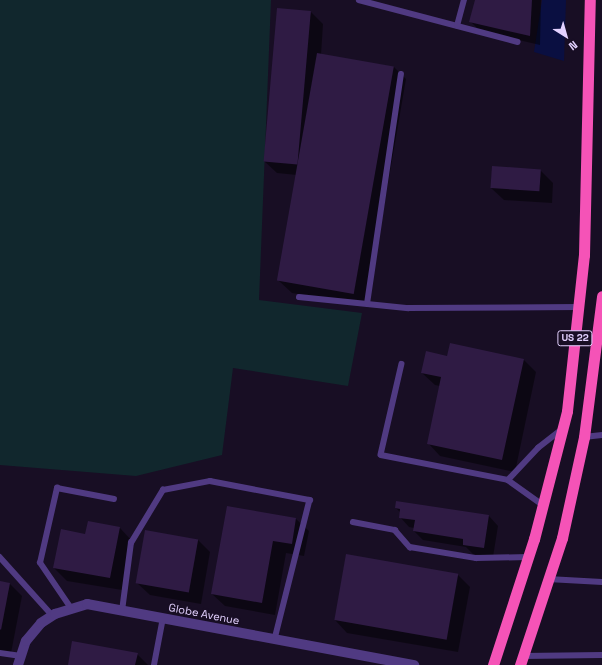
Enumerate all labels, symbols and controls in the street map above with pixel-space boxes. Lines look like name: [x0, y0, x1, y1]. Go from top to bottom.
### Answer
north arrow: [546, 16, 586, 56]
text: N: [566, 38, 580, 53]
road number: US 22: [557, 330, 593, 346]
street label: Globe Avenue: [167, 601, 241, 627]

